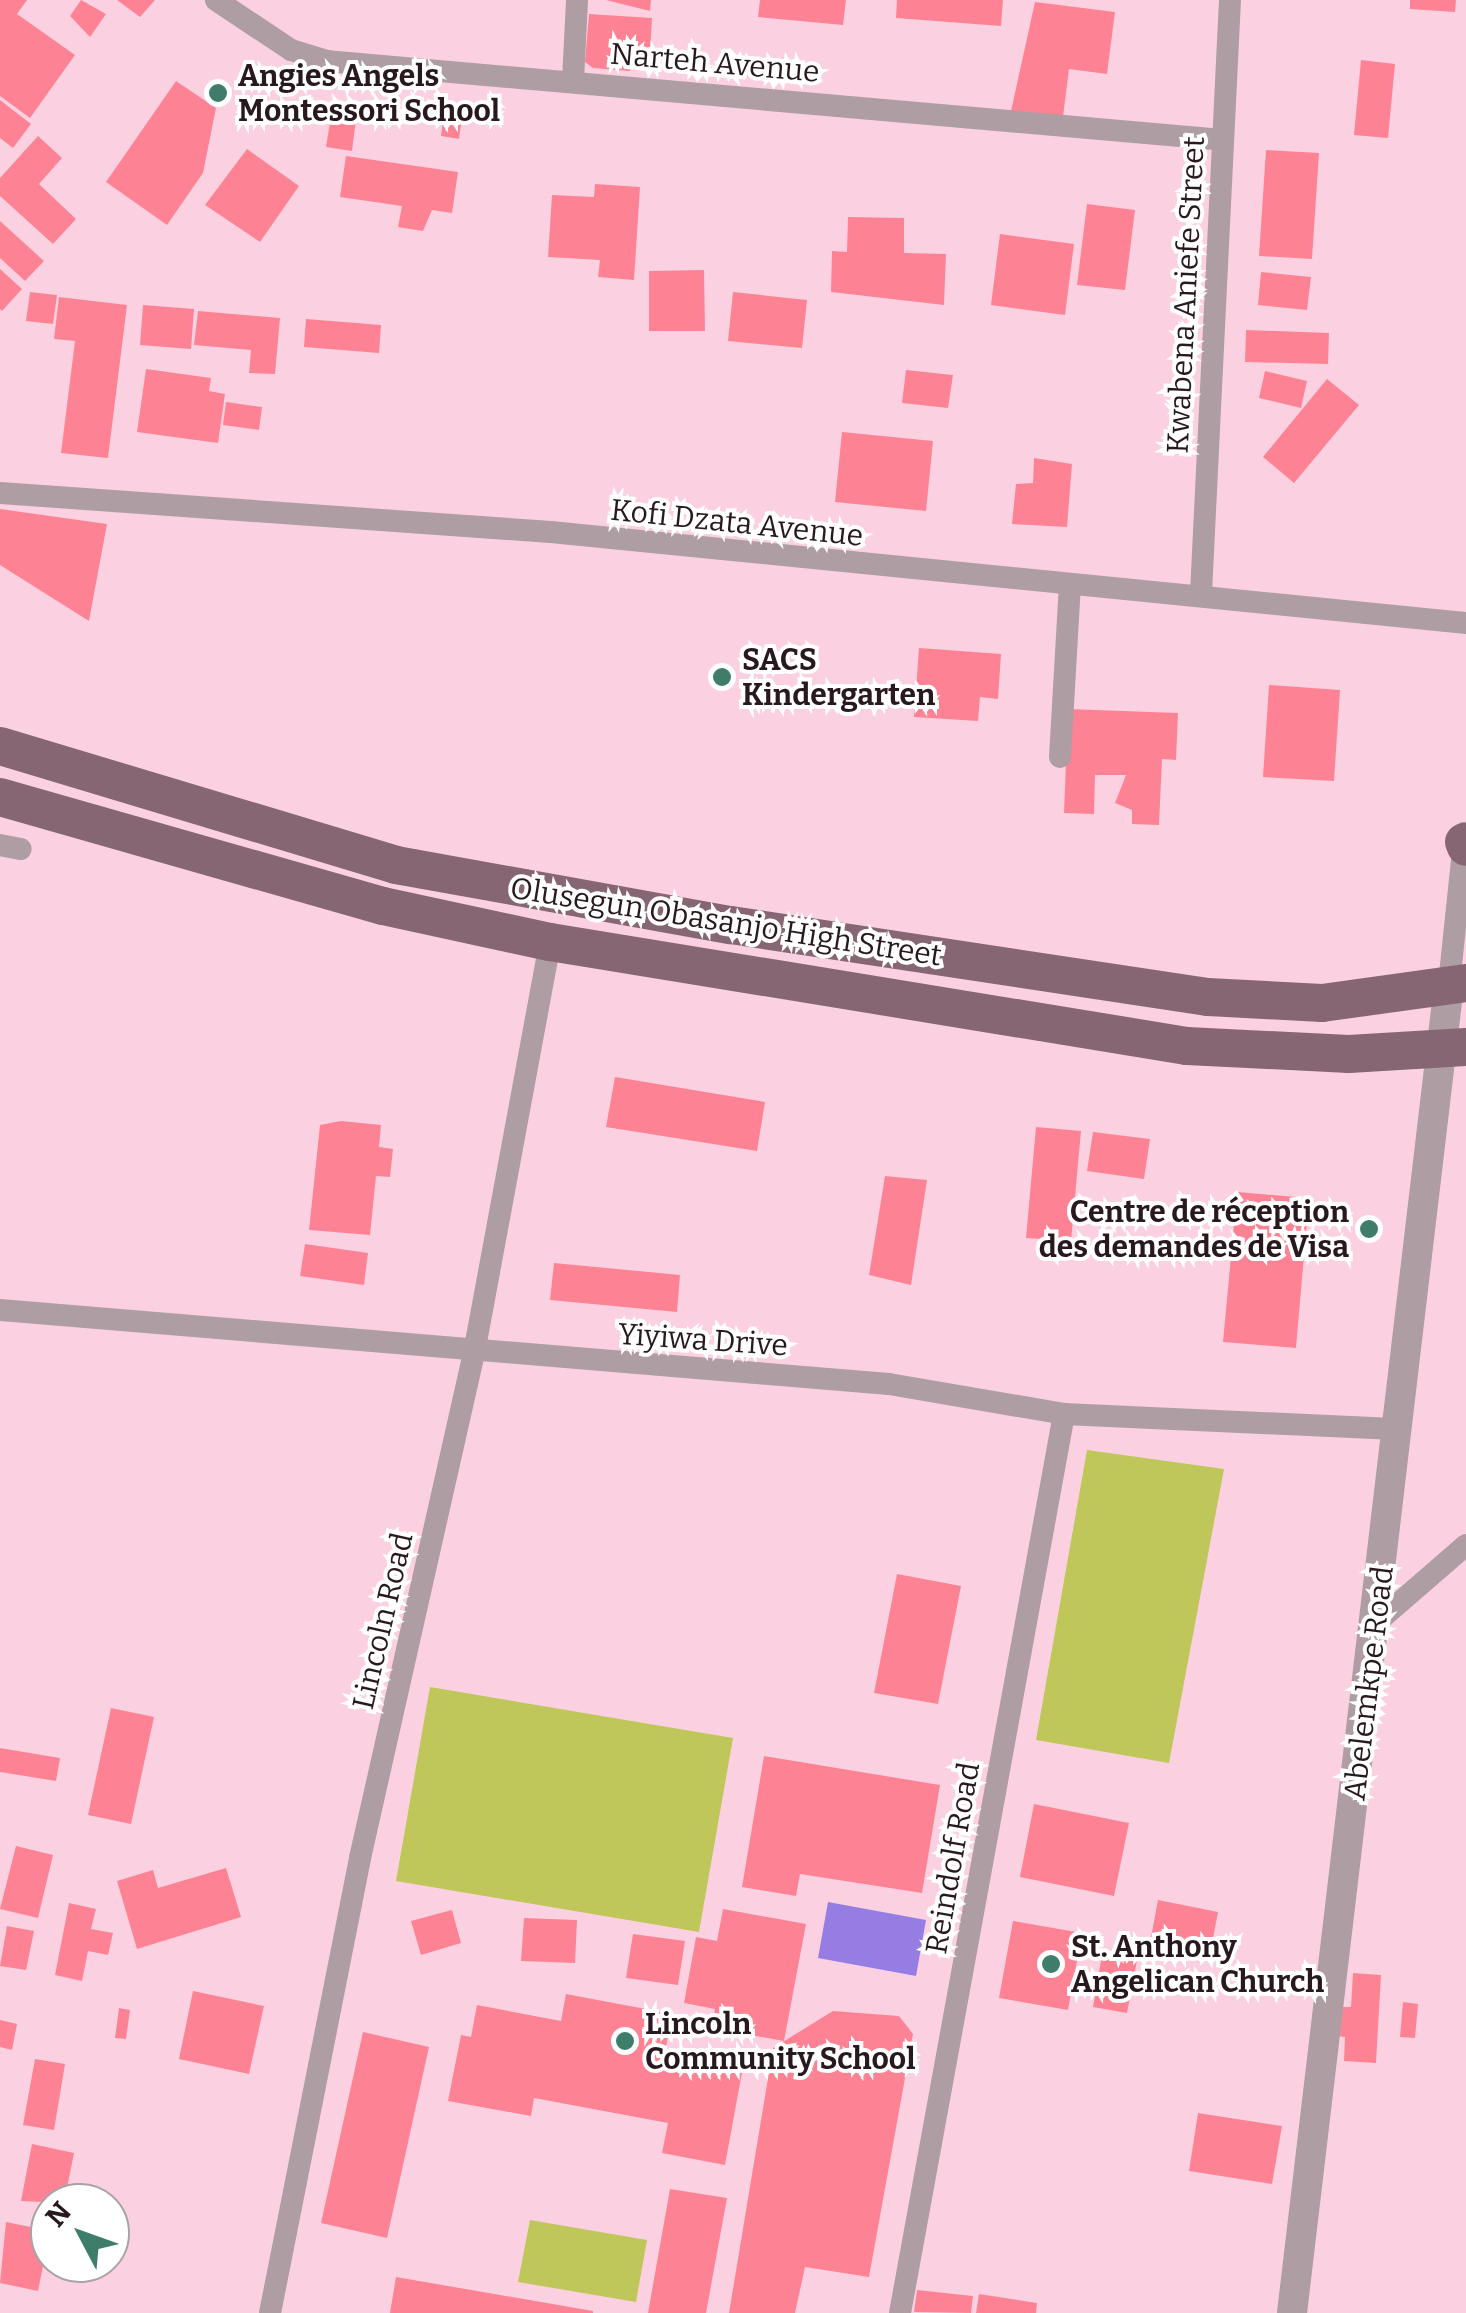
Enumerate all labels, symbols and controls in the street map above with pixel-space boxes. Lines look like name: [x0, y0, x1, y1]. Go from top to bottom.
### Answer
street label: Narteh Avenue: [609, 36, 821, 90]
place label: Angies Angels Montessori School: [238, 58, 500, 128]
marker: Angies Angels Montessori School: [207, 82, 229, 104]
street label: Kwabena Aniefe Street: [1160, 135, 1212, 455]
street label: Kofi Dzata Avenue: [609, 492, 865, 554]
place label: SACS Kindergarten: [742, 642, 935, 712]
marker: SACS Kindergarten: [711, 666, 733, 688]
street label: Olusegun Obasanjo High Street: [508, 870, 944, 974]
place label: Centre de réception des demandes de Visa: [1039, 1194, 1349, 1264]
marker: Centre de réception des demandes de Visa: [1358, 1218, 1380, 1240]
street label: Yiyiwa Drive: [617, 1316, 789, 1364]
street label: Lincoln Road: [345, 1529, 421, 1713]
street label: Abelemkpe Road: [1337, 1564, 1401, 1802]
street label: Reindolf Road: [918, 1759, 988, 1957]
place label: St. Anthony Angelican Church: [1071, 1929, 1324, 2000]
marker: St. Anthony Angelican Church: [1040, 1953, 1062, 1975]
place label: Lincoln Community School: [645, 2006, 915, 2076]
marker: Lincoln Community School: [614, 2030, 636, 2052]
north arrow: [30, 2183, 130, 2283]
text: N: [39, 2195, 78, 2233]

